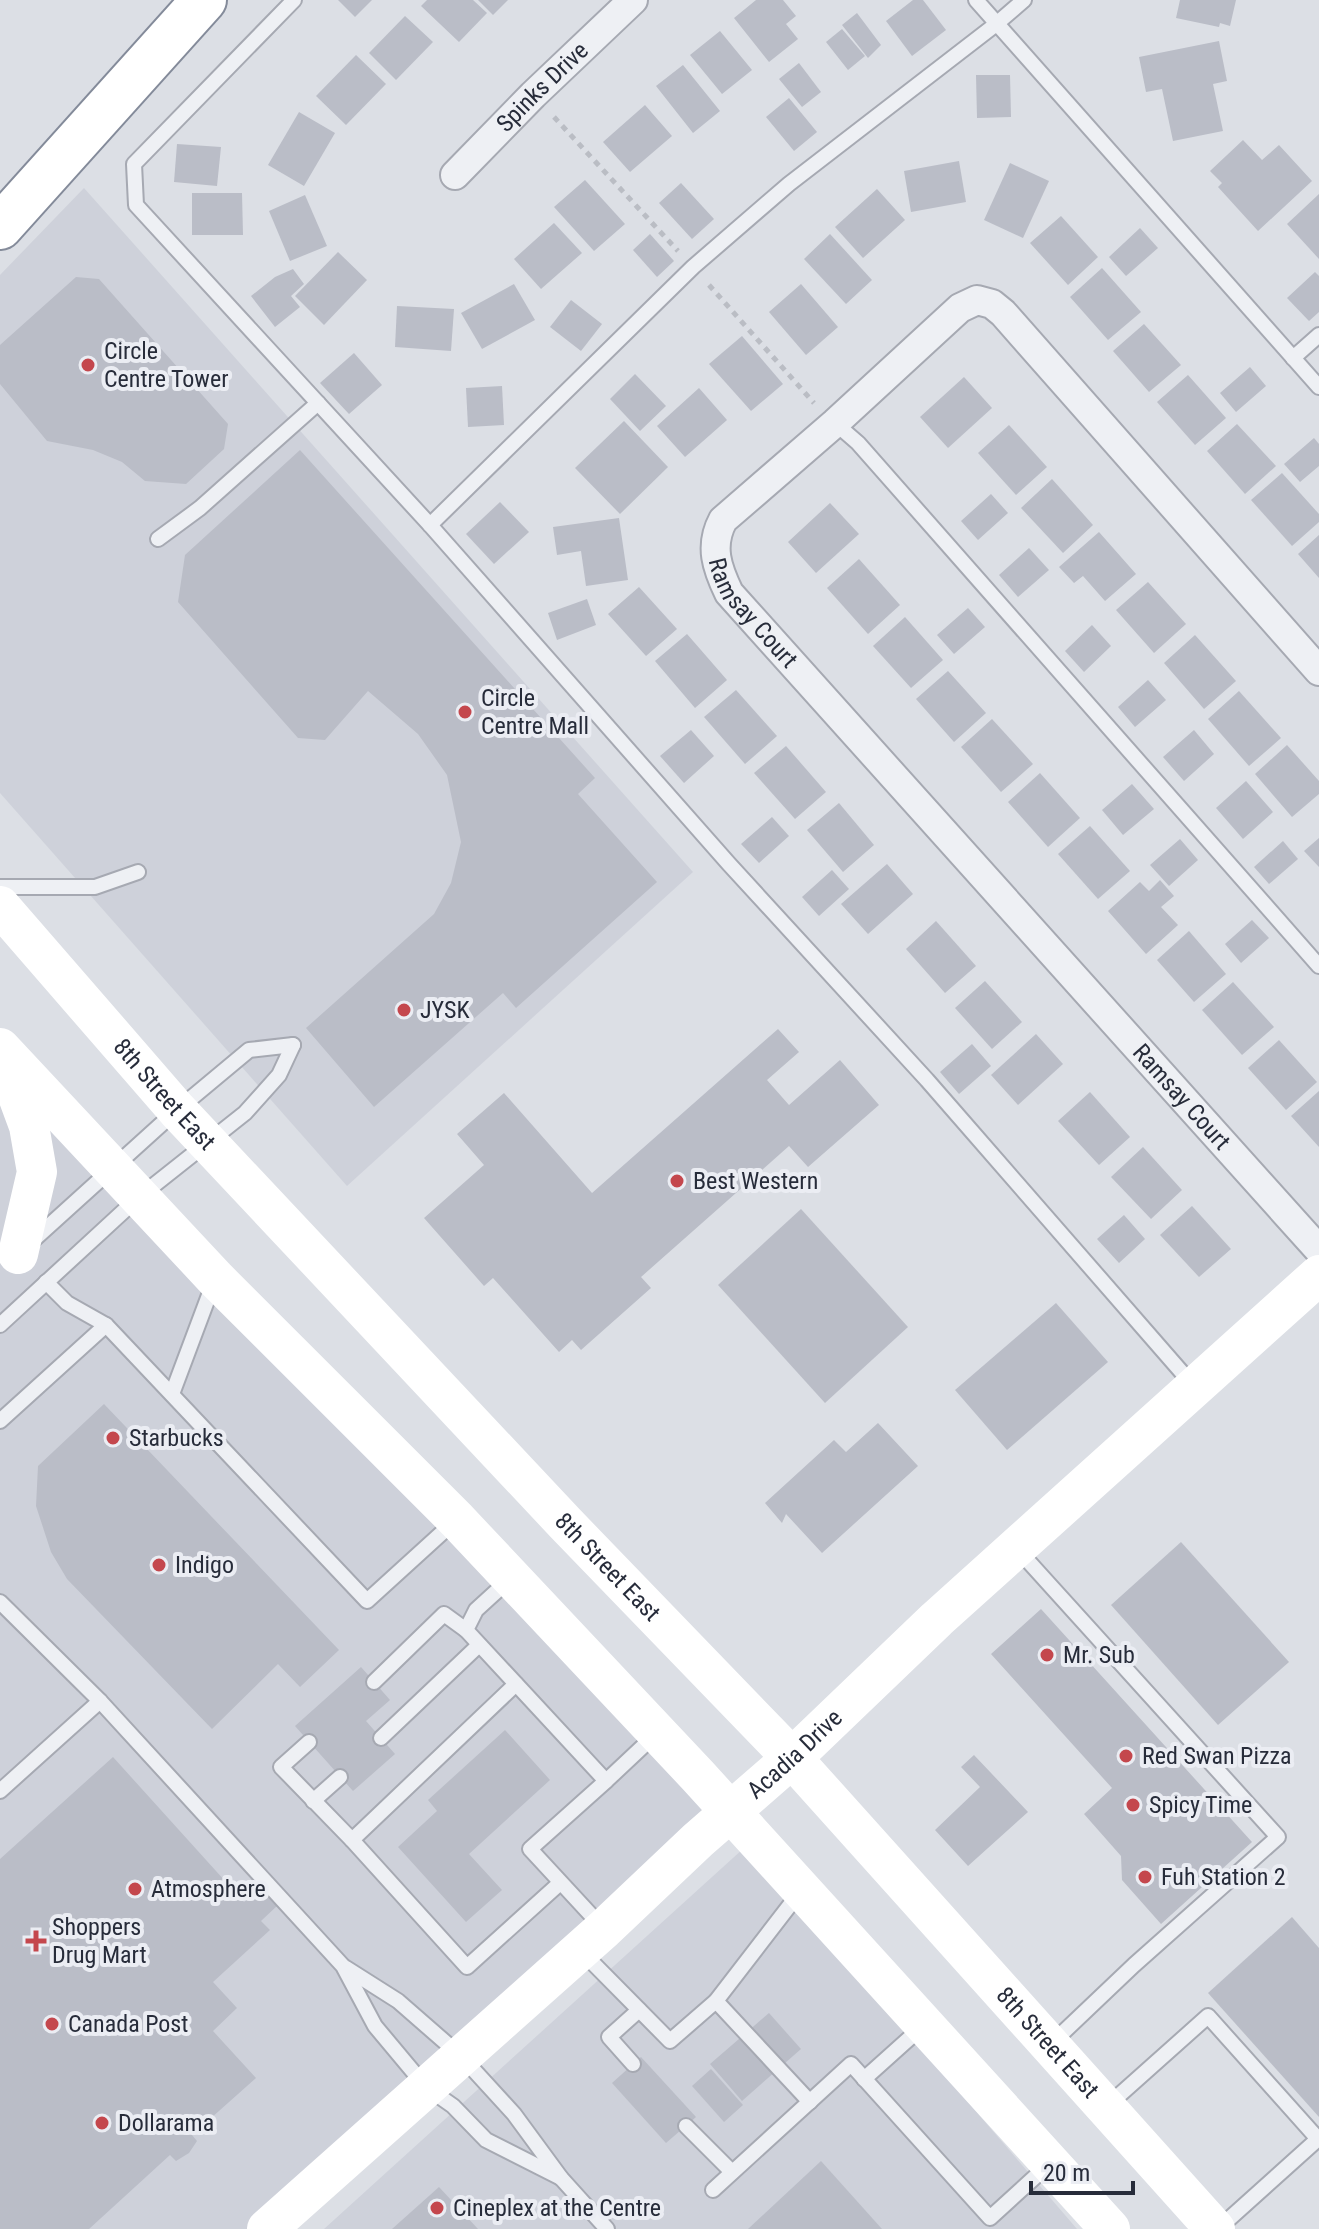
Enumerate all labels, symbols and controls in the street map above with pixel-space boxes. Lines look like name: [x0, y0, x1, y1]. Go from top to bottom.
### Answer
street label: Spinks Drive: [491, 36, 594, 138]
place label: Circle Centre Tower: [104, 337, 229, 393]
marker: Circle Centre Tower: [79, 356, 97, 374]
street label: Ramsay Court: [703, 555, 803, 673]
place label: Circle Centre Mall: [481, 684, 589, 740]
marker: Circle Centre Mall: [456, 703, 474, 721]
place label: JYSK: [420, 996, 470, 1024]
marker: JYSK: [395, 1001, 413, 1019]
street label: 8th Street East: [108, 1033, 221, 1156]
street label: Ramsay Court: [1127, 1038, 1236, 1156]
place label: Best Western: [693, 1167, 818, 1195]
marker: Best Western: [668, 1172, 686, 1190]
place label: Starbucks: [129, 1424, 224, 1452]
marker: Starbucks: [104, 1429, 122, 1447]
street label: 8th Street East: [549, 1507, 666, 1627]
place label: Indigo: [175, 1551, 234, 1579]
marker: Indigo: [150, 1556, 168, 1574]
place label: Mr. Sub: [1063, 1641, 1135, 1669]
marker: Mr. Sub: [1038, 1646, 1056, 1664]
street label: Acadia Drive: [742, 1704, 848, 1805]
place label: Red Swan Pizza: [1142, 1742, 1291, 1770]
marker: Red Swan Pizza: [1117, 1747, 1135, 1765]
place label: Spicy Time: [1149, 1791, 1252, 1819]
marker: Spicy Time: [1124, 1796, 1142, 1814]
place label: Fuh Station 2: [1161, 1863, 1286, 1891]
marker: Fuh Station 2: [1136, 1868, 1154, 1886]
place label: Atmosphere: [151, 1875, 266, 1903]
marker: Atmosphere: [126, 1880, 144, 1898]
place label: Shoppers Drug Mart: [52, 1913, 147, 1969]
marker: Shoppers Drug Mart: [27, 1932, 45, 1950]
street label: 8th Street East: [991, 1981, 1105, 2104]
place label: Canada Post: [68, 2010, 188, 2038]
marker: Canada Post: [43, 2015, 61, 2033]
place label: Dollarama: [118, 2109, 214, 2137]
marker: Dollarama: [93, 2114, 111, 2132]
scale bar: [1031, 2145, 1133, 2195]
text: 20 m: [1043, 2159, 1090, 2187]
place label: Cineplex at the Centre: [453, 2194, 661, 2222]
marker: Cineplex at the Centre: [428, 2199, 446, 2217]

